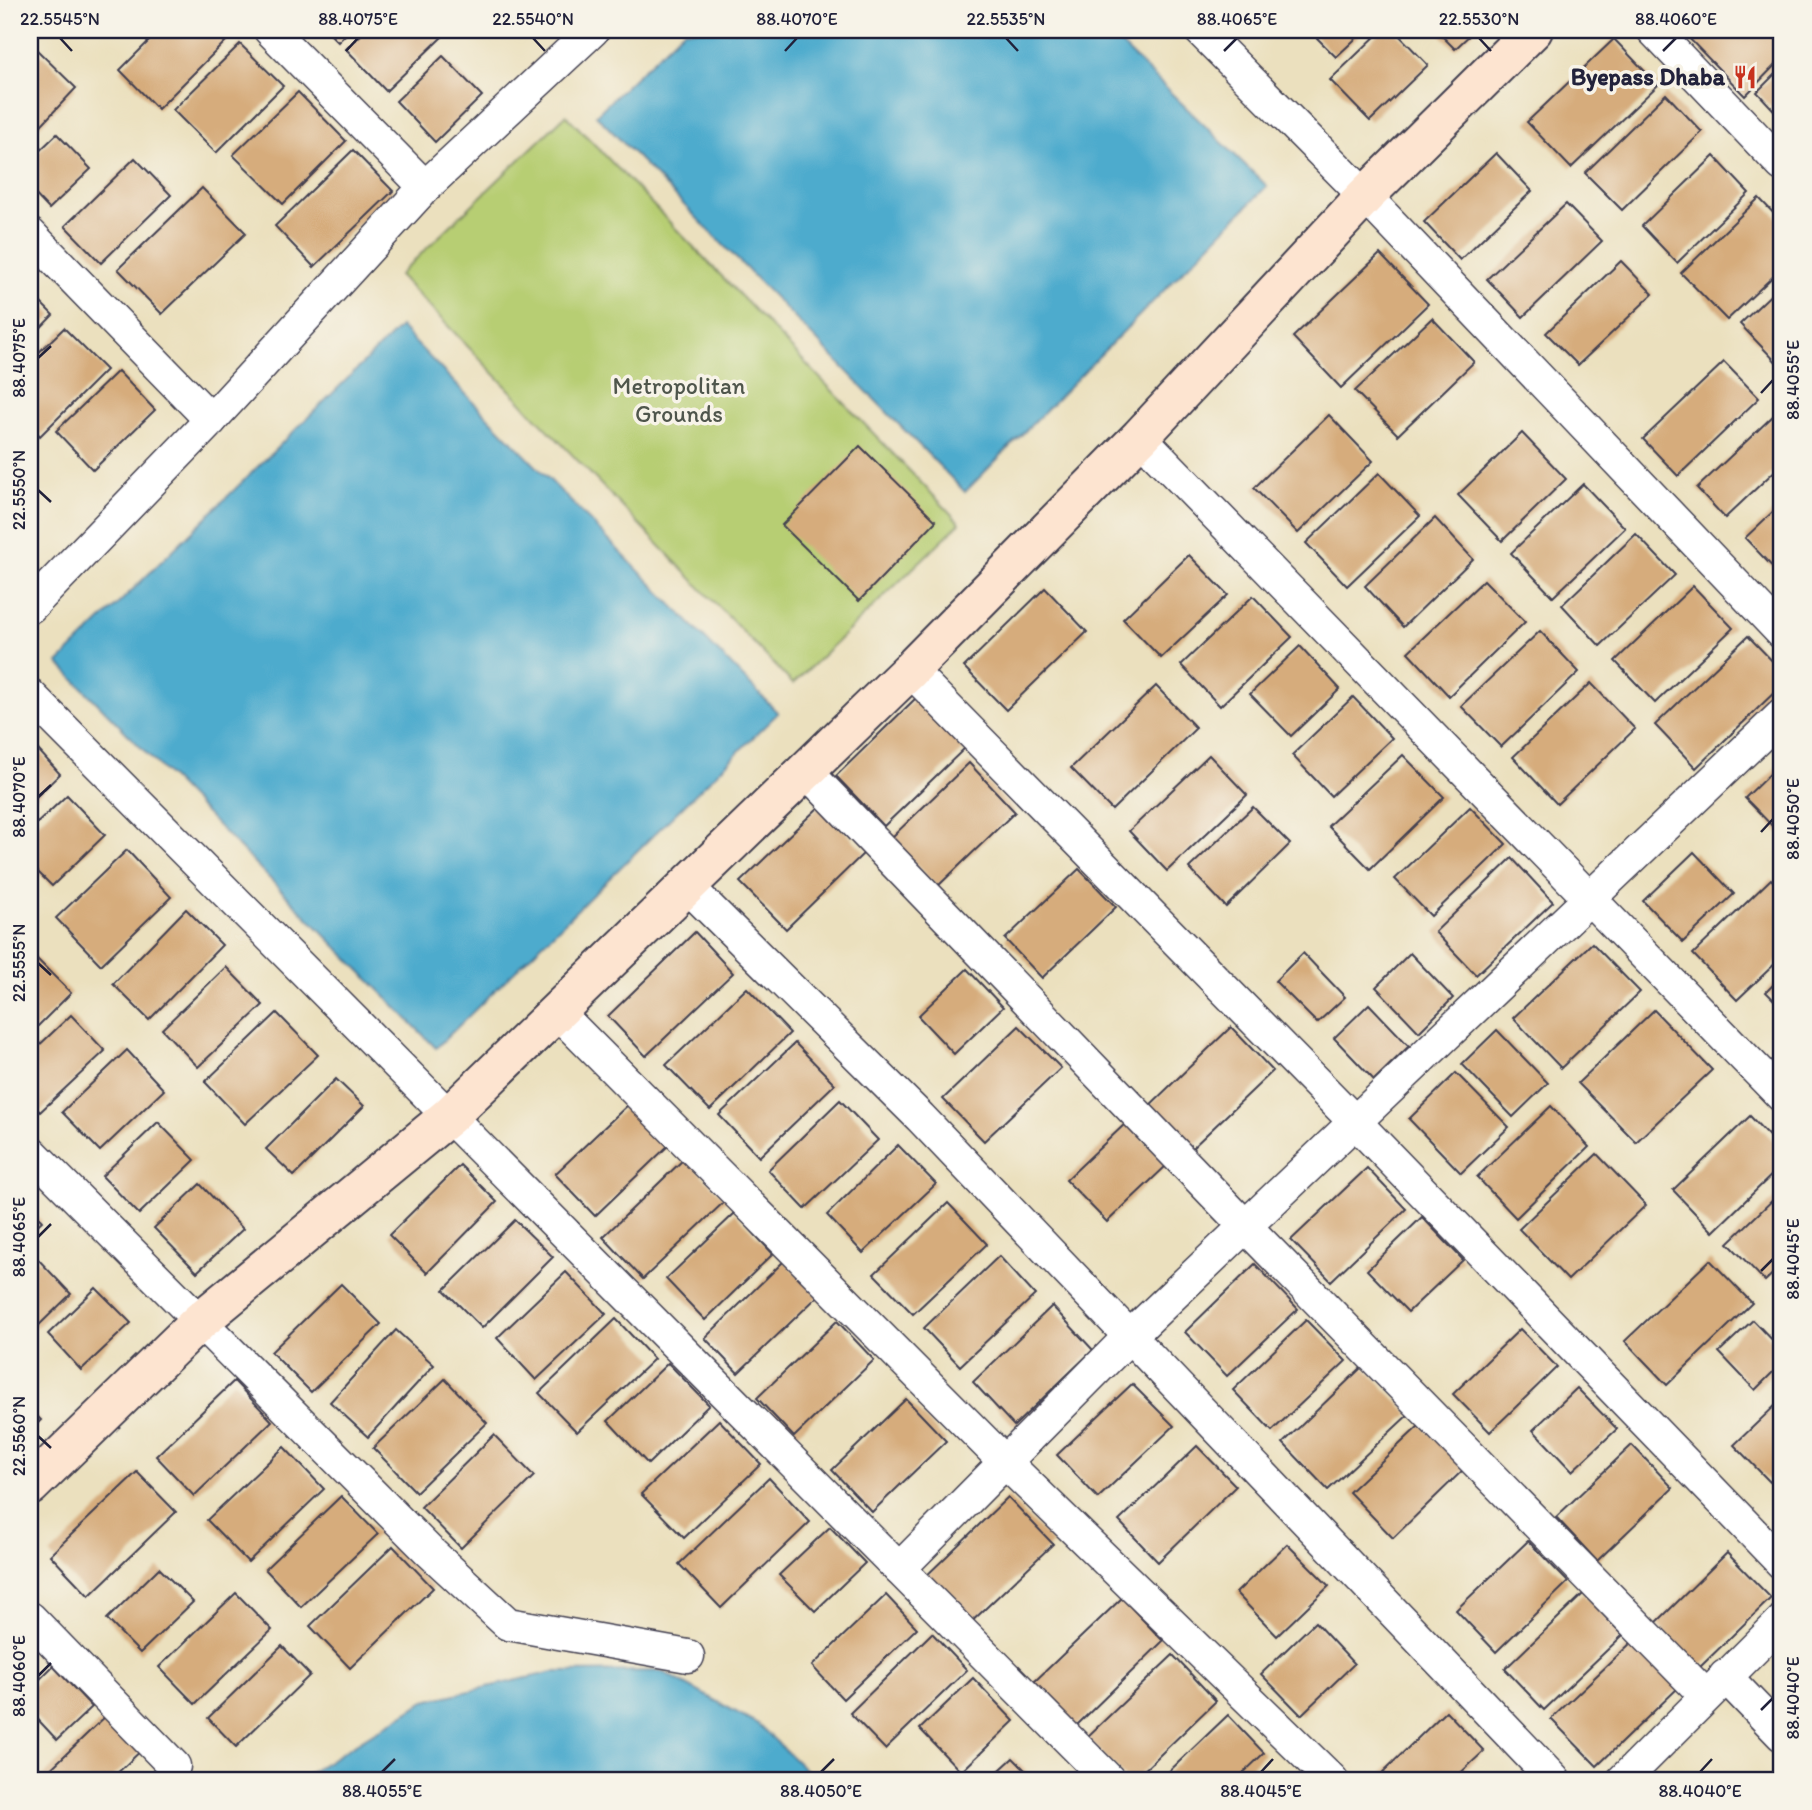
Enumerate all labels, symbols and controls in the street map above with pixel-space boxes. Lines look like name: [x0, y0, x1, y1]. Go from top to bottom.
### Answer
text: 22.5545°N: [20, 8, 100, 30]
text: 88.4075°E: [318, 8, 398, 30]
text: 22.5540°N: [492, 8, 574, 30]
text: 88.4070°E: [756, 8, 838, 30]
text: 22.5535°N: [967, 8, 1045, 30]
text: 88.4065°E: [1197, 8, 1277, 30]
text: 22.5530°N: [1439, 8, 1519, 30]
text: 88.4060°E: [1635, 8, 1717, 30]
place label: Byepass Dhaba: [1571, 62, 1725, 92]
restaurant icon: Byepass Dhaba: [1731, 63, 1759, 91]
text: 88.4075°E: [8, 318, 30, 398]
text: 88.4055°E: [1782, 340, 1804, 420]
park label: Metropolitan Grounds: [613, 371, 746, 428]
text: 22.5550°N: [8, 450, 30, 530]
text: 88.4070°E: [8, 756, 30, 838]
text: 88.4050°E: [1782, 778, 1804, 860]
text: 22.5555°N: [8, 924, 30, 1002]
text: 88.4065°E: [8, 1197, 30, 1277]
text: 88.4045°E: [1782, 1218, 1804, 1300]
text: 22.5560°N: [8, 1396, 30, 1476]
text: 88.4060°E: [8, 1635, 30, 1717]
text: 88.4040°E: [1782, 1656, 1804, 1740]
text: 88.4055°E: [342, 1780, 422, 1802]
text: 88.4050°E: [780, 1780, 862, 1802]
text: 88.4045°E: [1220, 1780, 1302, 1802]
text: 88.4040°E: [1658, 1780, 1742, 1802]

